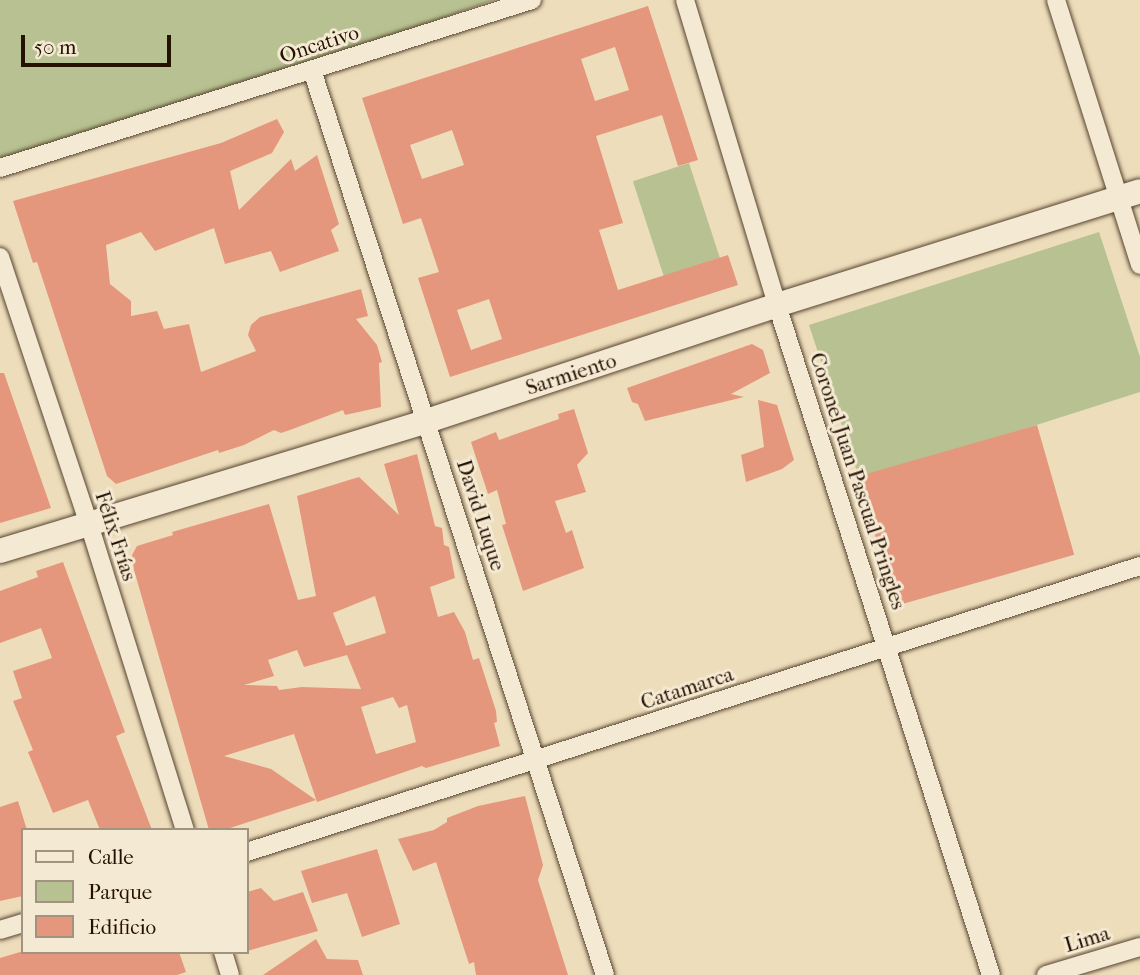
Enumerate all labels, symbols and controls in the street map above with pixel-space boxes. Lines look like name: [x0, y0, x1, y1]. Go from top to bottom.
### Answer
street label: Oncativo: [276, 19, 362, 69]
scale bar: [24, 21, 175, 65]
text: 50 m: [34, 35, 77, 59]
street label: Sarmiento: [523, 348, 619, 400]
street label: Coronel Juan Pascual Pringles: [805, 349, 911, 613]
street label: David Luque: [451, 456, 511, 574]
street label: Félix Frías: [90, 488, 142, 584]
street label: Catamarca: [637, 661, 737, 715]
legend: [21, 828, 248, 954]
text: Calle: [88, 845, 134, 869]
text: Parque: [88, 880, 152, 904]
text: Edificio: [88, 915, 156, 939]
street label: Lima: [1061, 920, 1113, 958]

